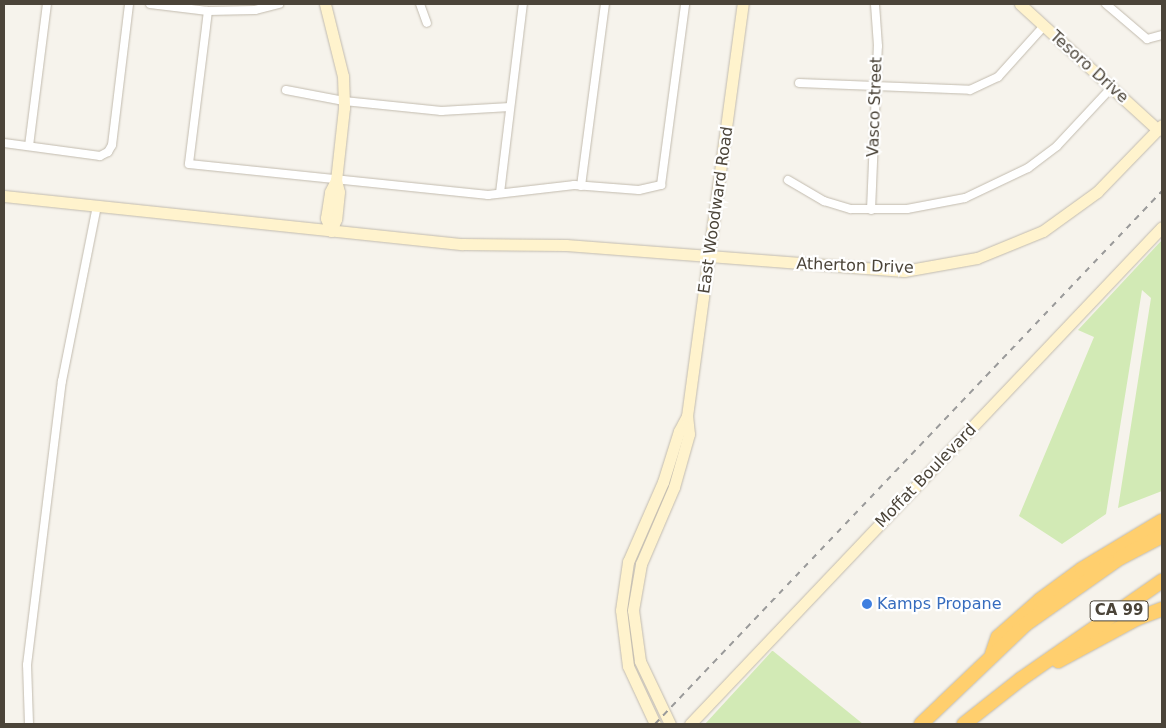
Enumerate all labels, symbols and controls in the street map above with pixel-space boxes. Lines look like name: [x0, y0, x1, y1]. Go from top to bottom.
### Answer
street label: Tesoro Drive: [1046, 27, 1132, 107]
street label: Vasco Street: [864, 57, 886, 157]
street label: East Woodward Road: [695, 125, 737, 295]
street label: Atherton Drive: [796, 254, 914, 278]
street label: Moffat Boulevard: [872, 420, 980, 532]
place label: Kamps Propane: [877, 594, 1002, 614]
marker: Kamps Propane: [861, 598, 873, 610]
road number: CA 99: [1089, 598, 1149, 624]

